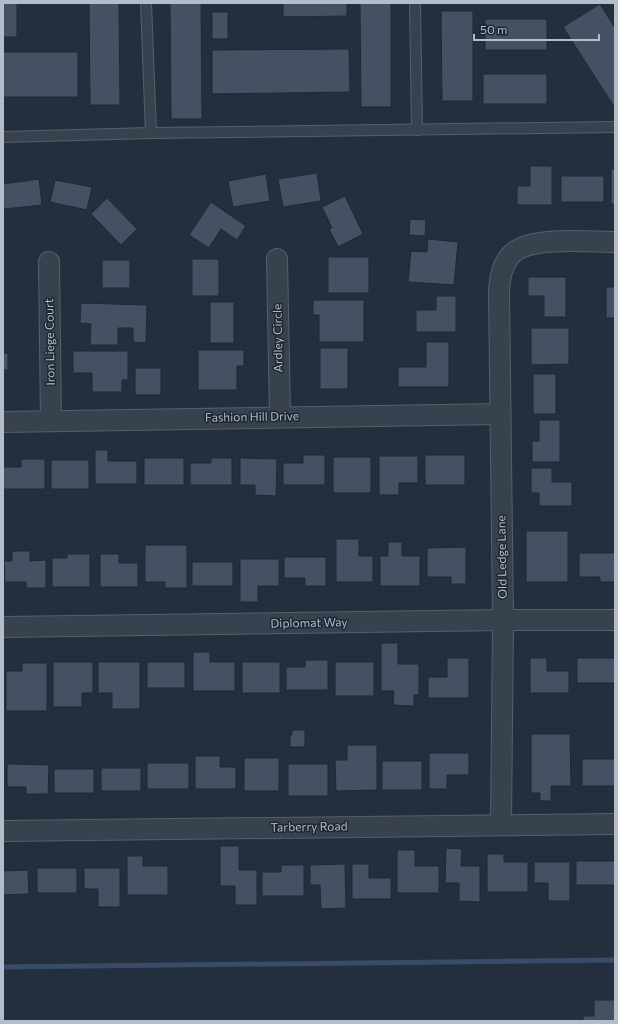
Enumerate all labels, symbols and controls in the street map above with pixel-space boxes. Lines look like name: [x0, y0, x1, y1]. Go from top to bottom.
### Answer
scale bar: [474, 16, 599, 42]
text: 50 m: [480, 22, 508, 36]
street label: Iron Liege Court: [41, 298, 57, 386]
street label: Ardley Circle: [269, 304, 285, 373]
street label: Fashion Hill Drive: [205, 408, 299, 424]
street label: Old Ledge Lane: [493, 515, 509, 599]
street label: Diplomat Way: [270, 614, 348, 630]
street label: Tarberry Road: [270, 818, 348, 834]

